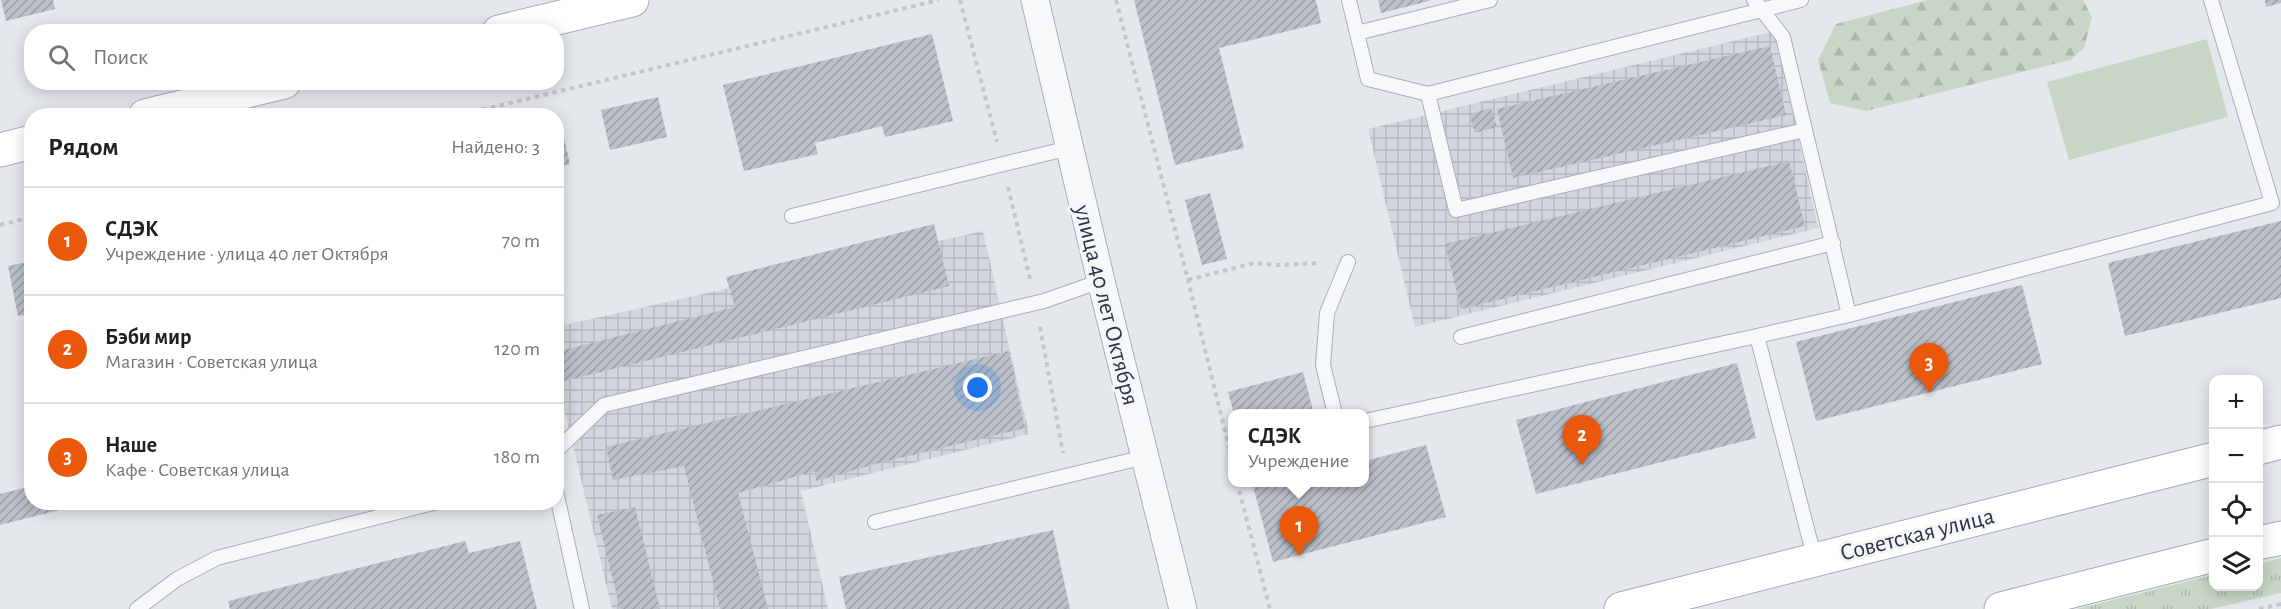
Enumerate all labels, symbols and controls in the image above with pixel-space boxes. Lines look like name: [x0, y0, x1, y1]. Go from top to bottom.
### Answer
search box: [24, 24, 564, 90]
icon: search: [45, 41, 78, 74]
text: Поиск: [93, 46, 148, 68]
text: Рядом: [48, 134, 119, 160]
text: Найдено: 3: [451, 137, 540, 157]
street label: улица 40 лет Октября: [1069, 202, 1143, 408]
text: СДЭК: [105, 218, 158, 240]
text: 1: [64, 231, 71, 251]
text: 70 m: [502, 231, 540, 251]
text: Учреждение · улица 40 лет Октября: [105, 244, 389, 264]
text: Бэби мир: [105, 326, 191, 348]
text: 2: [63, 339, 72, 359]
text: 120 m: [494, 339, 540, 359]
pin: 3: [1910, 344, 1948, 393]
text: Магазин · Советская улица: [105, 352, 318, 372]
your location: [963, 373, 992, 402]
map controls: [2209, 375, 2263, 591]
button: +: [2209, 375, 2263, 429]
popup: [1228, 409, 1369, 487]
pin: 2: [1562, 416, 1602, 465]
text: СДЭК: [1248, 425, 1301, 447]
button: −: [2209, 429, 2263, 483]
text: Наше: [105, 434, 157, 456]
text: 3: [63, 447, 72, 467]
text: 180 m: [494, 447, 540, 467]
text: Учреждение: [1248, 451, 1349, 471]
text: Кафе · Советская улица: [105, 460, 290, 480]
button: locate: [2209, 483, 2263, 537]
street label: Советская улица: [1838, 504, 1997, 566]
pin: 1: [1280, 506, 1318, 556]
button: layers: [2209, 537, 2263, 591]

